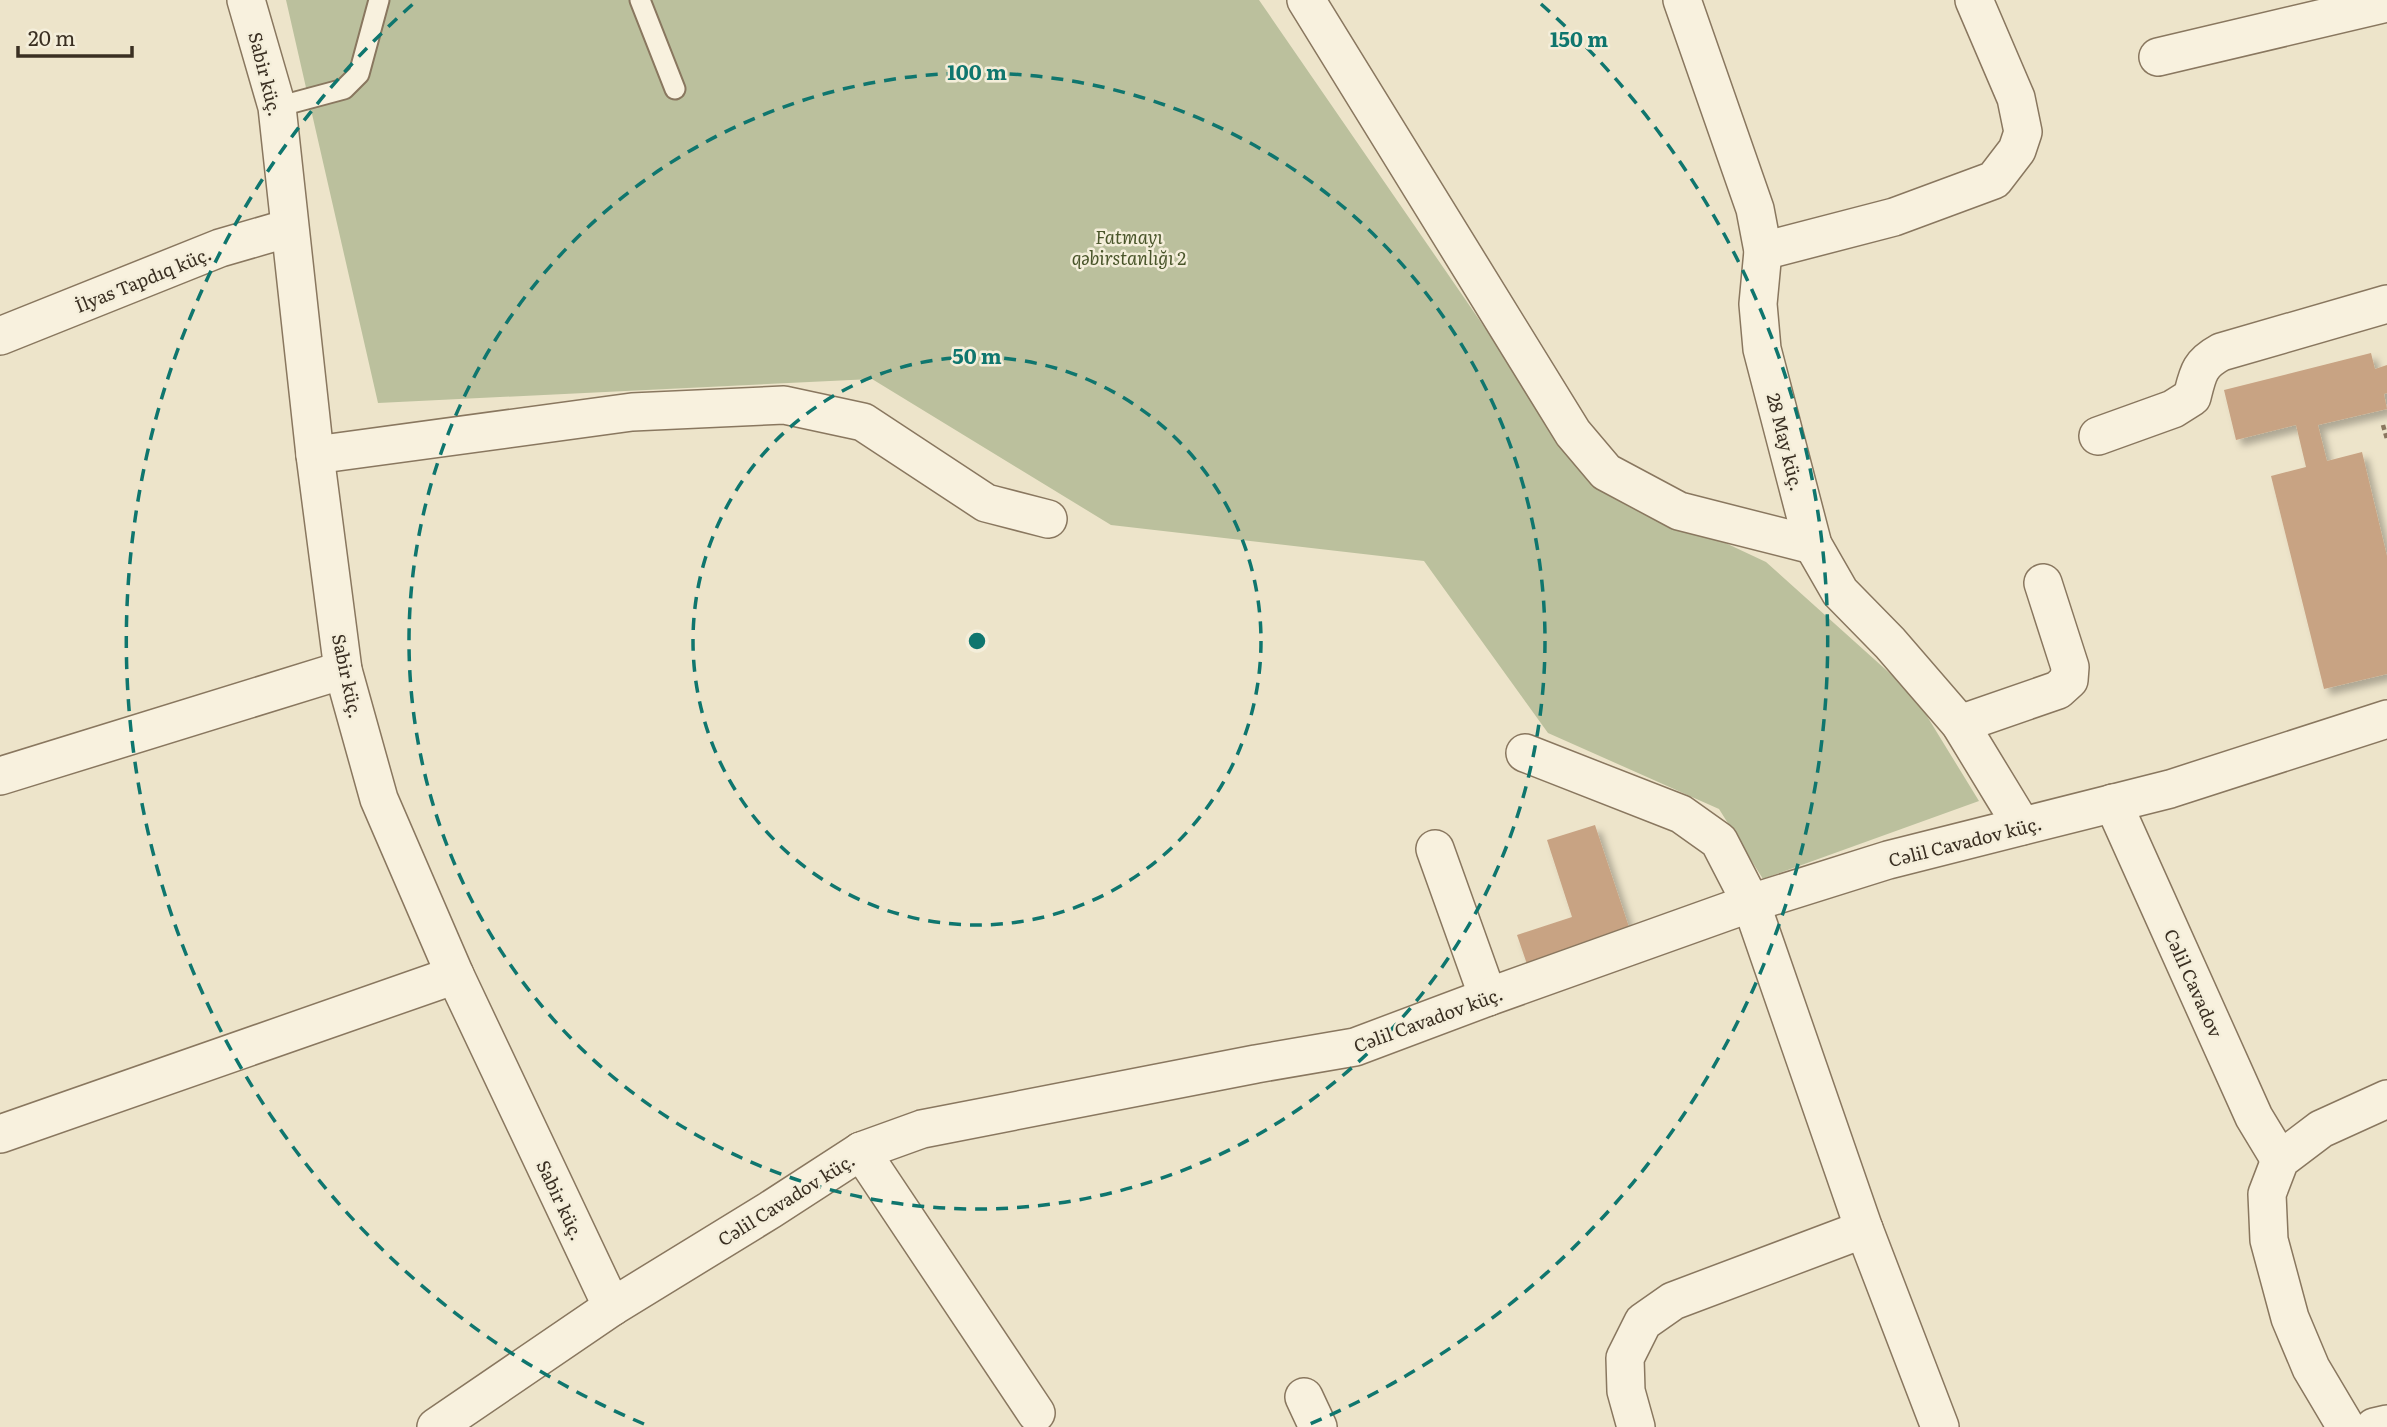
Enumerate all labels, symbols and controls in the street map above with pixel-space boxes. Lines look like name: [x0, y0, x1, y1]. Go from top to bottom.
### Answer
scale bar: [18, 14, 131, 58]
text: 20 m: [28, 21, 75, 52]
text: 150 m: [1550, 22, 1608, 53]
street label: Sabir küç.: [243, 29, 289, 119]
text: 100 m: [947, 55, 1007, 86]
park label: Fatmayı qəbirstanlığı 2: [1072, 223, 1186, 271]
street label: İlyas Tapdıq küç.: [71, 239, 215, 319]
text: 50 m: [952, 339, 1002, 370]
street label: 28 May küç.: [1761, 390, 1811, 494]
centre of rings: [965, 629, 989, 653]
street label: Sabir küç.: [326, 631, 370, 721]
street label: Cəlil Cavadov küç.: [1885, 809, 2045, 873]
street label: Cəlil Cavadov: [2158, 924, 2230, 1042]
street label: Cəlil Cavadov küç.: [1349, 979, 1507, 1059]
street label: Cəlil Cavadov küç.: [712, 1146, 860, 1252]
street label: Sabir küç.: [531, 1155, 591, 1245]

